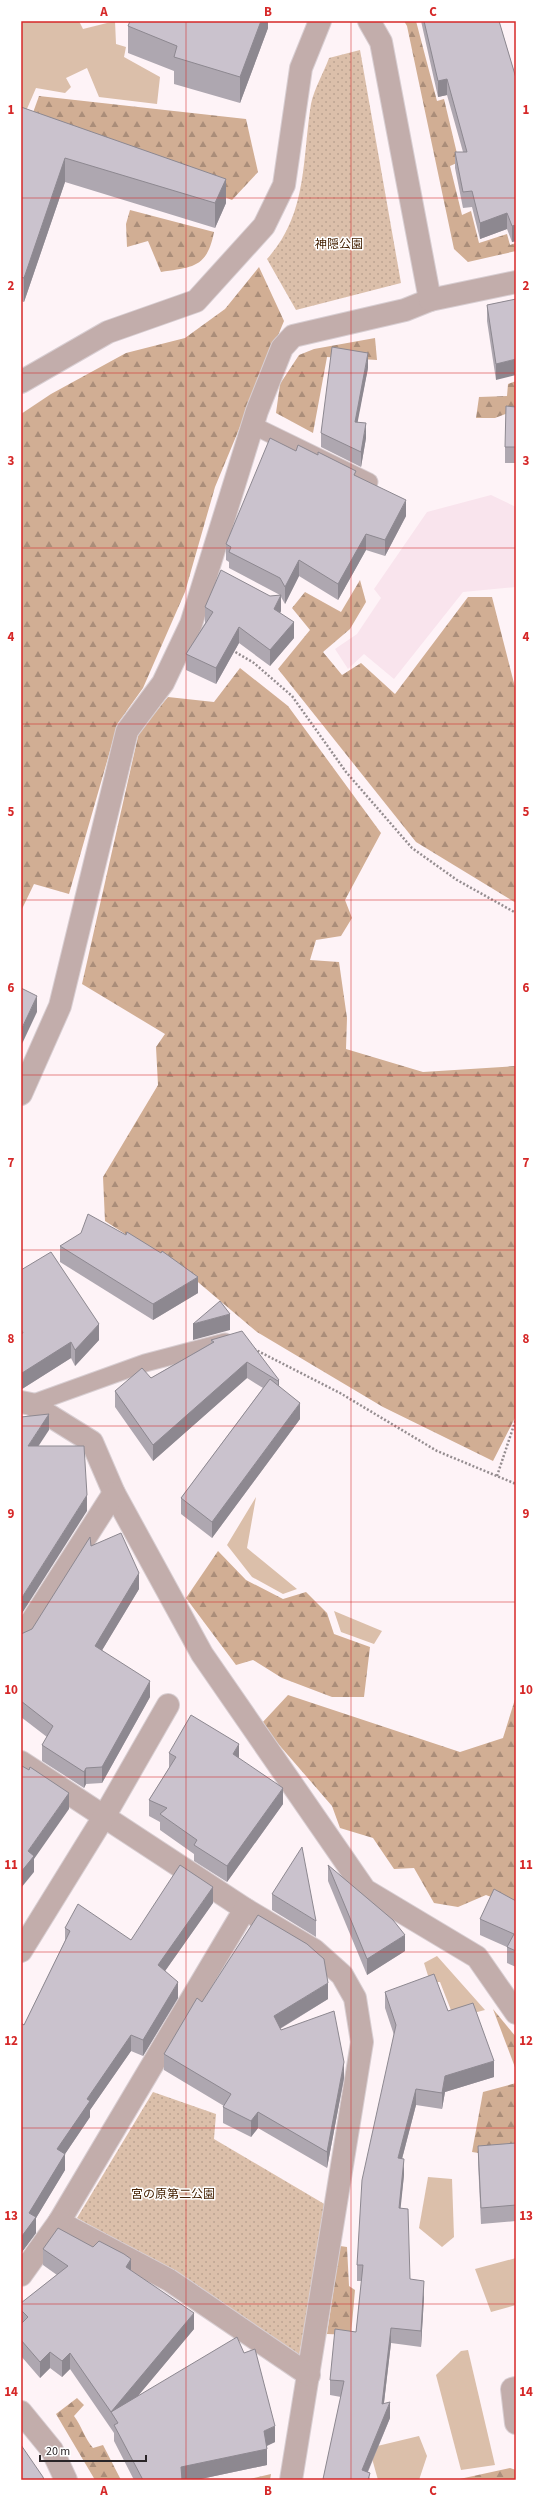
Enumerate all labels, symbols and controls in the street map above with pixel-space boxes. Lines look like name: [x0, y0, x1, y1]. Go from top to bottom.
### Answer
text: A: [99, 3, 108, 21]
text: B: [264, 3, 272, 21]
text: C: [429, 3, 437, 21]
text: 1: [8, 101, 15, 119]
text: 1: [523, 101, 530, 119]
park label: 神隠公園: [315, 236, 363, 253]
text: 2: [8, 277, 15, 295]
text: 2: [523, 277, 530, 295]
text: 3: [8, 452, 15, 470]
text: 3: [523, 452, 530, 470]
text: 4: [8, 628, 15, 646]
text: 4: [523, 628, 530, 646]
text: 5: [8, 803, 15, 821]
text: 5: [523, 803, 530, 821]
text: 6: [8, 979, 15, 997]
text: 6: [523, 979, 530, 997]
text: 7: [8, 1154, 15, 1172]
text: 7: [523, 1154, 530, 1172]
text: 8: [8, 1330, 15, 1348]
text: 8: [523, 1330, 530, 1348]
text: 9: [8, 1505, 15, 1523]
text: 9: [523, 1505, 530, 1523]
text: 10: [4, 1681, 18, 1699]
text: 10: [519, 1681, 533, 1699]
text: 11: [4, 1856, 18, 1874]
text: 11: [519, 1856, 533, 1874]
text: 12: [4, 2032, 18, 2050]
text: 12: [519, 2032, 533, 2050]
park label: 宮の原第二公園: [131, 2186, 215, 2203]
text: 13: [4, 2207, 18, 2225]
text: 13: [519, 2207, 533, 2225]
text: 14: [4, 2383, 18, 2401]
text: 14: [519, 2383, 533, 2401]
scale bar: [40, 2437, 146, 2463]
text: 20 m: [46, 2443, 70, 2460]
text: A: [99, 2482, 108, 2500]
text: B: [264, 2482, 272, 2500]
text: C: [429, 2482, 437, 2500]

